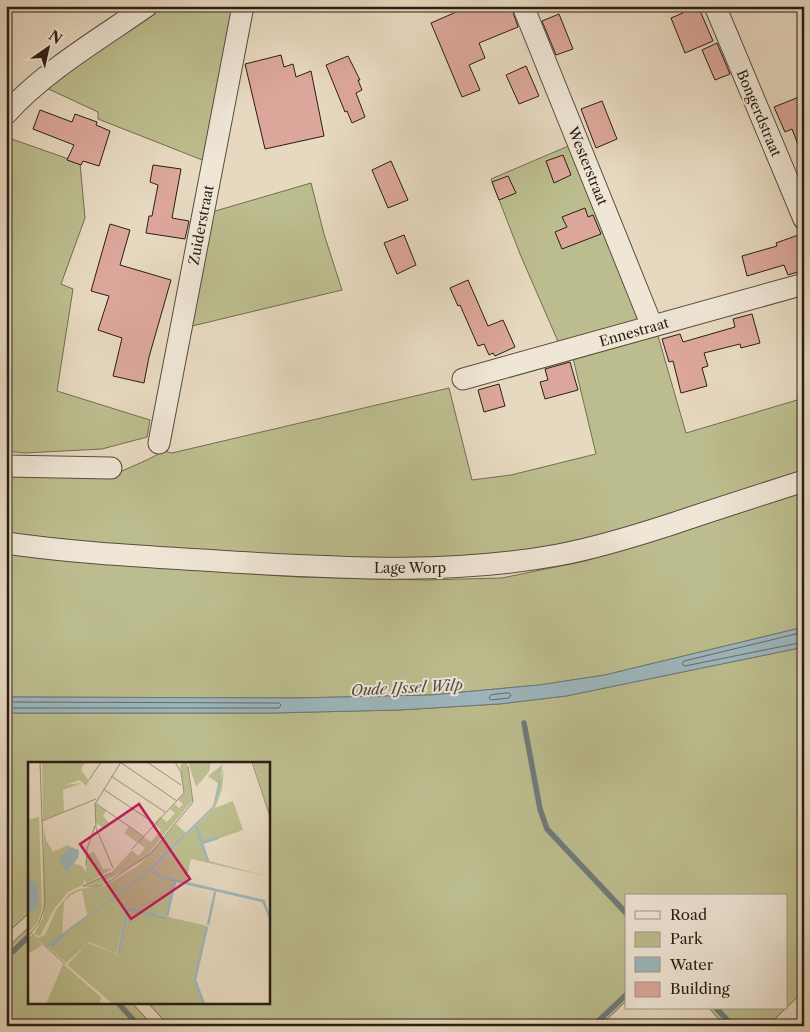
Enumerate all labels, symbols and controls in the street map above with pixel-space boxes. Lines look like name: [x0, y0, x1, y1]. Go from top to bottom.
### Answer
north arrow: [22, 22, 72, 72]
text: N: [45, 26, 65, 48]
street label: Bongerdstraat: [733, 67, 785, 159]
street label: Westerstraat: [564, 123, 612, 208]
street label: Zuiderstraat: [184, 183, 218, 266]
street label: Ennestraat: [597, 313, 671, 351]
street label: Lage Worp: [374, 559, 446, 577]
water label: Oude IJssel Wilp: [350, 675, 464, 700]
inset map: [28, 762, 270, 1004]
legend: [625, 894, 788, 1010]
text: Road: [670, 905, 707, 924]
text: Park: [670, 929, 704, 948]
text: Water: [669, 955, 714, 974]
text: Building: [670, 979, 730, 998]

